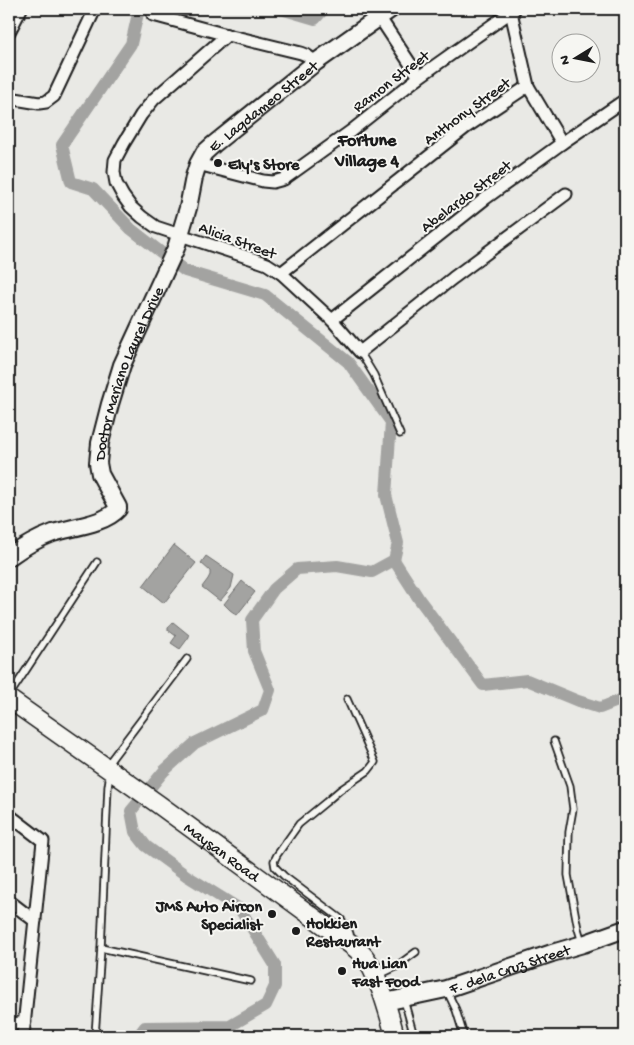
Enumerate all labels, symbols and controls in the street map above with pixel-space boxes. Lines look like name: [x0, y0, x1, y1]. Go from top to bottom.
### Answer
north arrow: [552, 32, 602, 82]
street label: Ramon Street: [350, 47, 435, 118]
text: N: [556, 54, 575, 66]
street label: E. Lagdameo Street: [206, 57, 324, 158]
street label: Anthony Street: [421, 74, 516, 151]
district label: Fortune Village 4: [334, 131, 400, 173]
marker: Ely's Store: [212, 157, 224, 169]
place label: Ely's Store: [228, 157, 300, 176]
street label: Abelardo Street: [418, 157, 517, 238]
street label: Alicia Street: [196, 220, 279, 266]
street label: Doctor Mariano Laurel Drive: [92, 284, 170, 463]
street label: Maysan Road: [179, 820, 263, 889]
place label: JMS Auto Aircon Specialist: [155, 899, 263, 936]
marker: JMS Auto Aircon Specialist: [266, 908, 278, 920]
place label: Hokkien Restaurant: [305, 916, 382, 953]
marker: Hokkien Restaurant: [290, 925, 302, 937]
street label: F. dela Cruz Street: [446, 942, 574, 1001]
place label: Hua Lian Fast Food: [351, 956, 421, 993]
marker: Hua Lian Fast Food: [336, 965, 348, 977]

